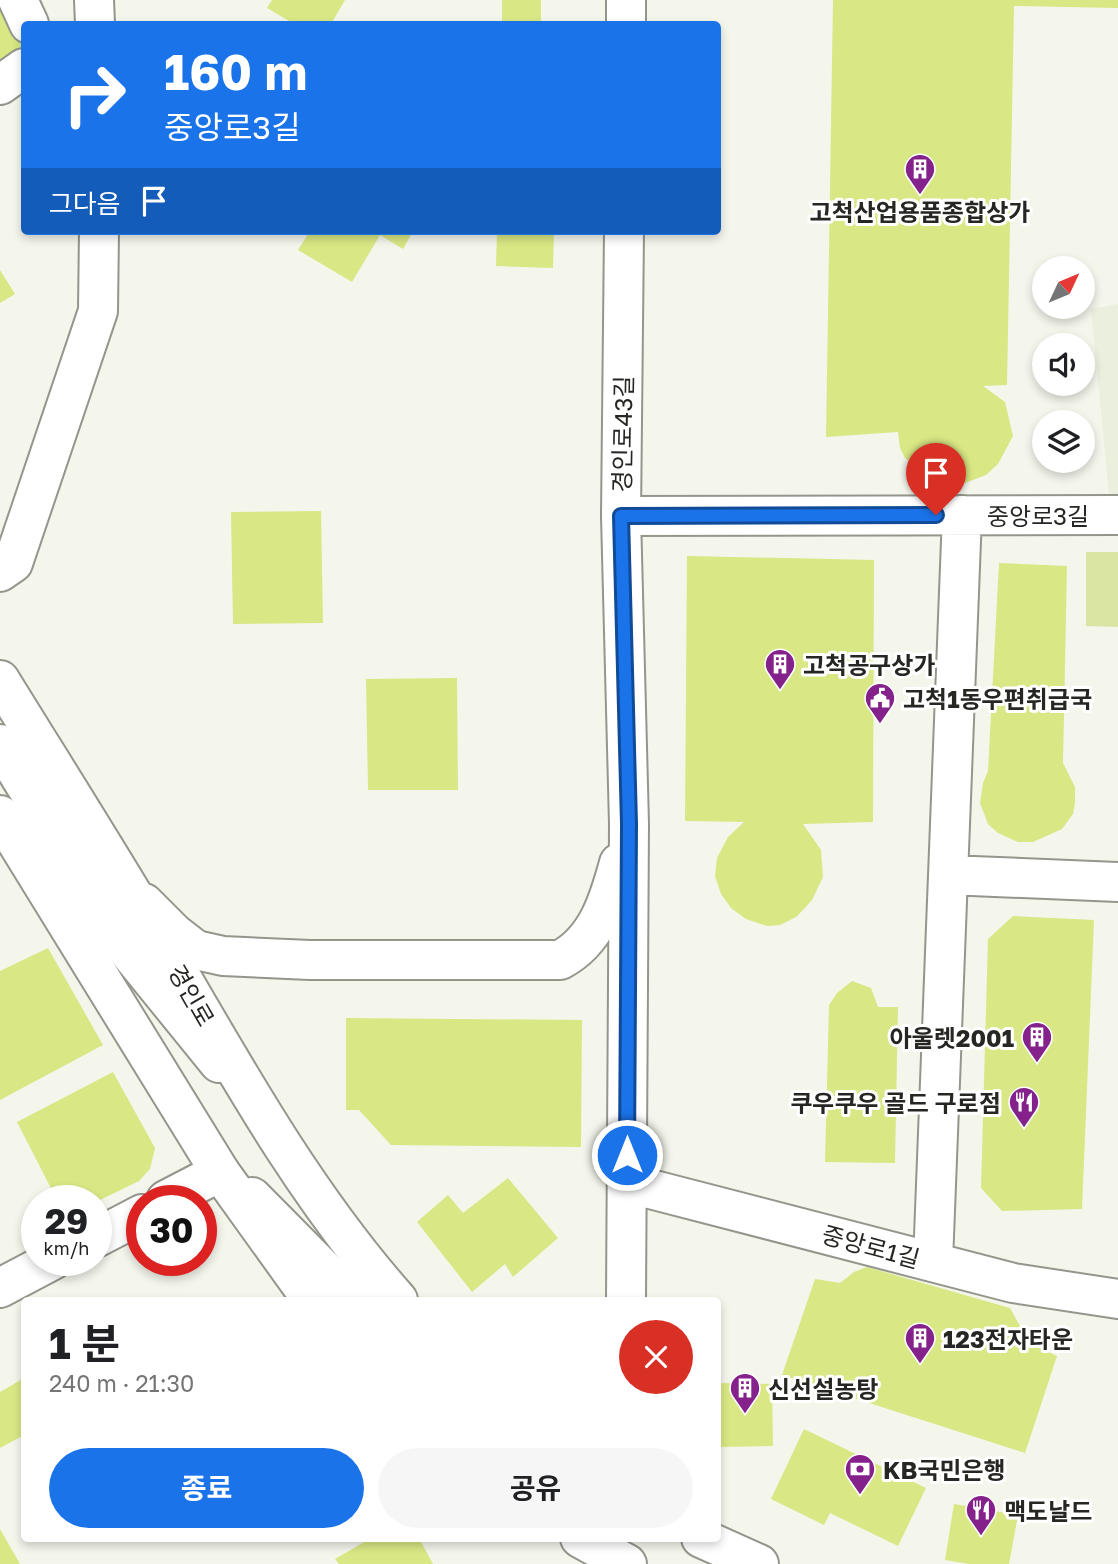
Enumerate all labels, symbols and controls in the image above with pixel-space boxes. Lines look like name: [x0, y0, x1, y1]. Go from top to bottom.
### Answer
text: 160 m: [164, 42, 307, 101]
icon: right: [49, 49, 140, 140]
text: 중앙로3길: [164, 108, 300, 146]
building icon: 고척산업용품종합상가: [903, 152, 937, 196]
icon: arrive: [135, 182, 173, 220]
text: 그다음: [49, 188, 121, 219]
place label: 고척산업용품종합상가: [810, 197, 1030, 226]
north arrow: [1032, 256, 1096, 318]
map controls: [1032, 256, 1095, 473]
button: sound: [1032, 333, 1095, 396]
street label: 경인로43길: [606, 375, 638, 493]
button: layers: [1032, 410, 1095, 473]
pin: [906, 443, 966, 515]
icon: arrive: [917, 454, 955, 492]
street label: 중앙로3길: [987, 501, 1089, 530]
building icon: 고척공구상가: [763, 647, 797, 691]
place label: 고척공구상가: [803, 650, 935, 679]
public building icon: 고척1동우편취급국: [863, 681, 897, 725]
place label: 고척1동우편취급국: [903, 684, 1092, 713]
street label: 경인로: [163, 959, 221, 1031]
building icon: 아울렛2001: [1020, 1020, 1054, 1064]
place label: 아울렛2001: [890, 1023, 1014, 1052]
restaurant icon: 쿠우쿠우 골드 구로점: [1007, 1085, 1041, 1129]
place label: 쿠우쿠우 골드 구로점: [790, 1088, 1001, 1117]
position arrow: [590, 1118, 664, 1192]
speed limit sign: 30: [126, 1185, 217, 1276]
text: 29: [45, 1200, 88, 1242]
street label: 중앙로1길: [819, 1219, 923, 1273]
text: km/h: [44, 1237, 89, 1259]
text: 1 분: [49, 1318, 120, 1368]
button: close: [619, 1320, 693, 1394]
building icon: 123전자타운: [903, 1321, 937, 1365]
place label: 123전자타운: [943, 1324, 1073, 1353]
text: 240 m · 21:30: [49, 1369, 194, 1397]
building icon: 신선설농탕: [728, 1371, 762, 1415]
place label: 신선설농탕: [768, 1374, 878, 1403]
button: 종료: [49, 1448, 364, 1528]
button: 공유: [378, 1448, 693, 1528]
bank icon: KB국민은행: [843, 1452, 877, 1496]
place label: KB국민은행: [883, 1455, 1006, 1484]
restaurant icon: 맥도날드: [964, 1493, 998, 1537]
place label: 맥도날드: [1004, 1496, 1092, 1525]

